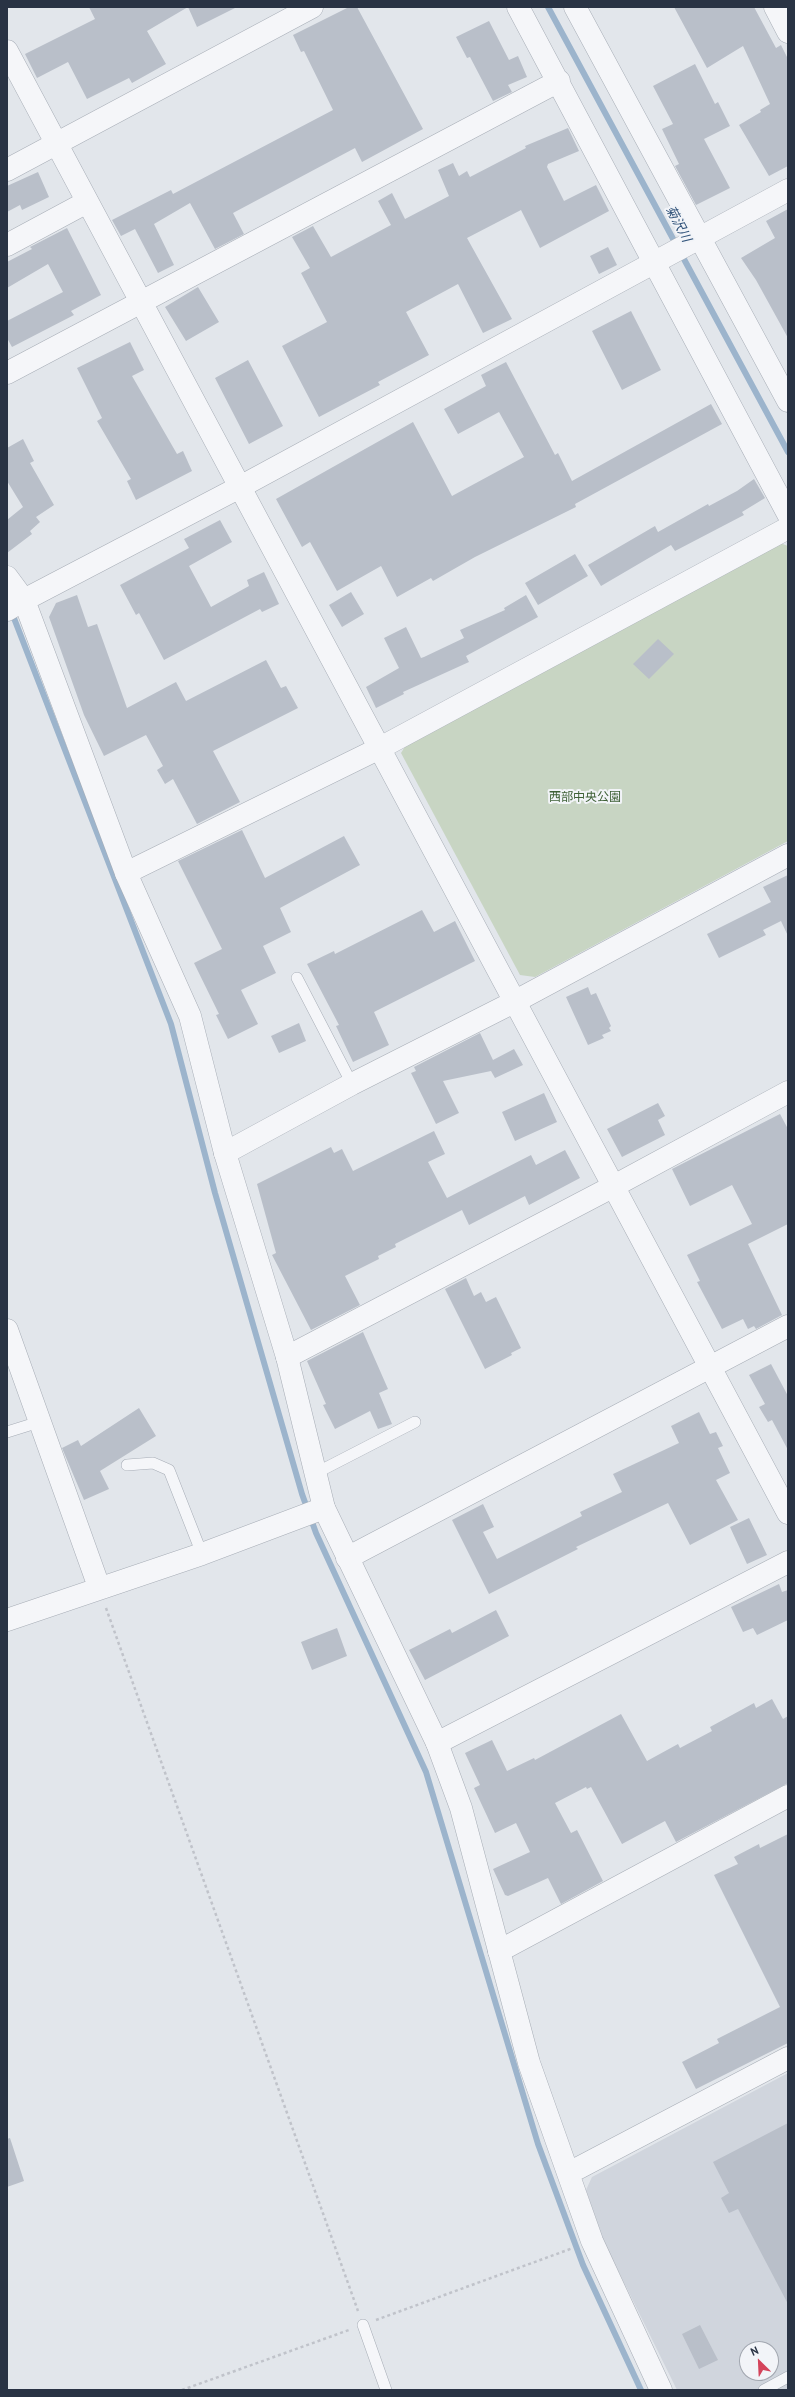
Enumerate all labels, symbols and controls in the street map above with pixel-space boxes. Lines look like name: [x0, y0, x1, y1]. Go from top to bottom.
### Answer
water label: 菊沢川: [662, 203, 694, 245]
park label: 西部中央公園: [549, 791, 621, 805]
north arrow: [739, 2341, 779, 2381]
text: N: [748, 2343, 761, 2359]

